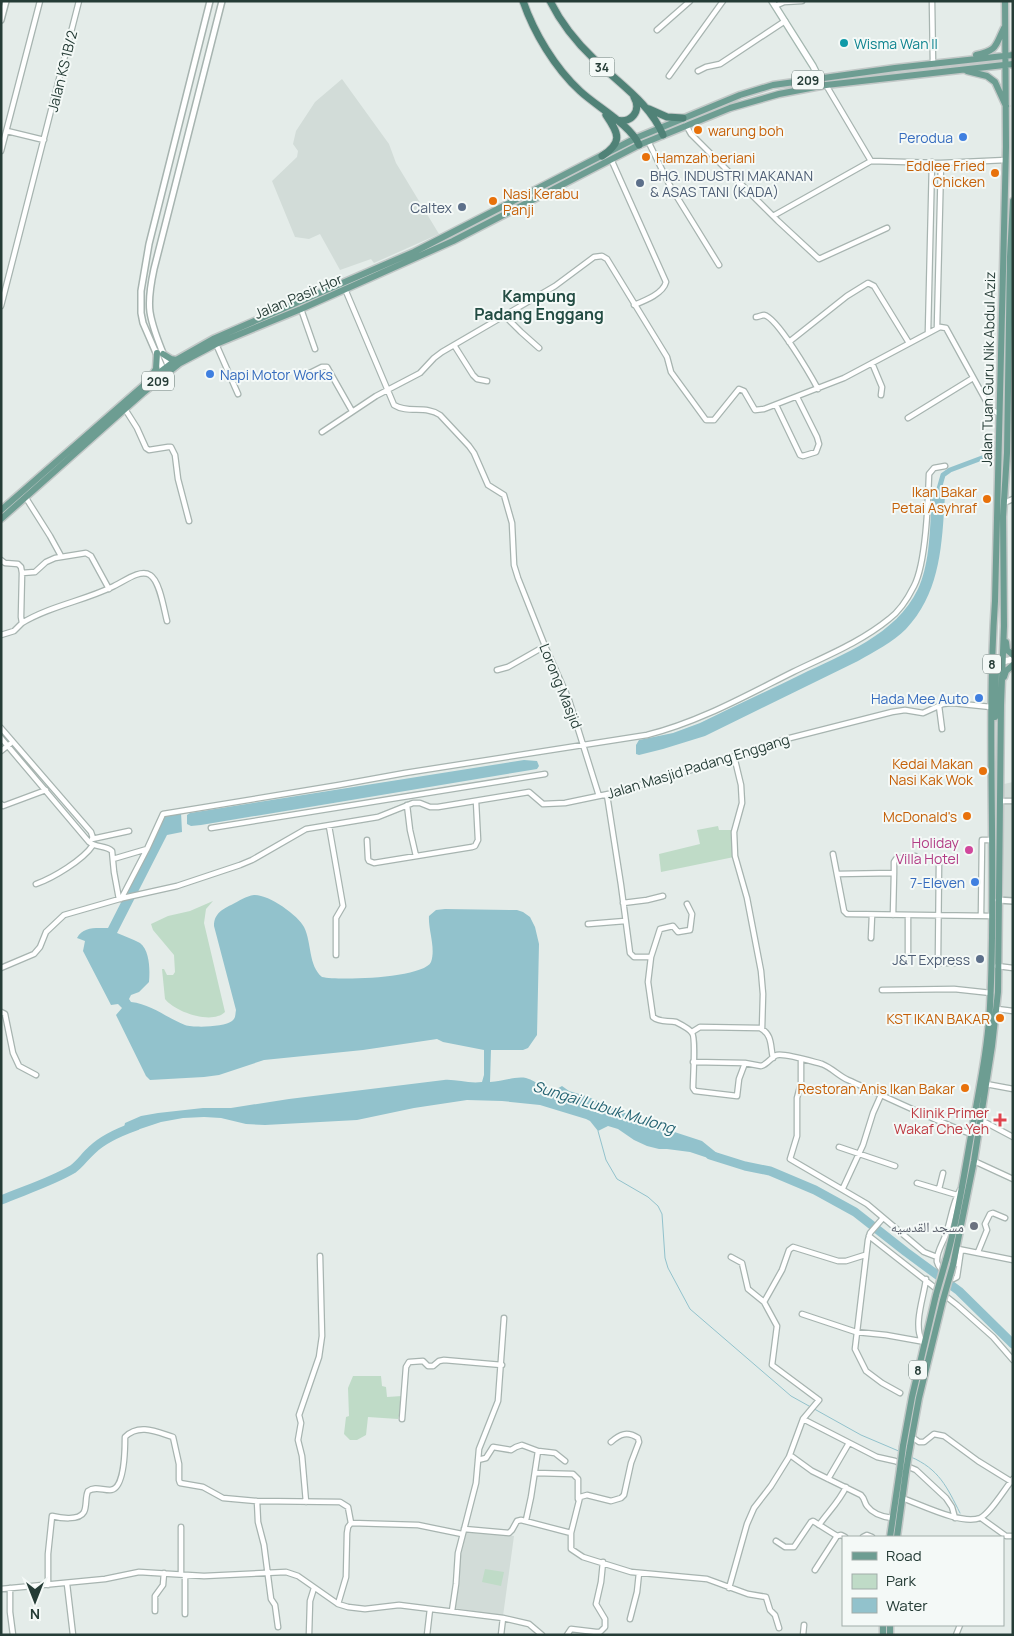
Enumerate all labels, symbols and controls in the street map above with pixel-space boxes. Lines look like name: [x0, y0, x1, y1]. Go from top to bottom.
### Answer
street label: Jalan KS 1B/2: [43, 28, 81, 114]
place label: Wisma Wan II: [854, 34, 938, 53]
marker: Wisma Wan II: [838, 37, 850, 49]
road number: 34: [590, 58, 614, 76]
road number: 209: [792, 70, 824, 90]
place label: warung boh: [708, 121, 784, 140]
marker: warung boh: [692, 124, 704, 136]
place label: Perodua: [899, 128, 953, 147]
marker: Perodua: [957, 131, 969, 143]
place label: Hamzah beriani: [656, 148, 755, 167]
marker: Hamzah beriani: [640, 151, 652, 163]
place label: Eddlee Fried Chicken: [906, 156, 985, 191]
place label: BHG. INDUSTRI MAKANAN & ASAS TANI (KADA): [650, 166, 813, 201]
marker: Eddlee Fried Chicken: [989, 167, 1001, 179]
marker: BHG. INDUSTRI MAKANAN & ASAS TANI (KADA): [634, 177, 646, 189]
place label: Nasi Kerabu Panji: [503, 184, 579, 219]
marker: Nasi Kerabu Panji: [487, 195, 499, 207]
place label: Caltex: [410, 198, 453, 217]
marker: Caltex: [456, 201, 468, 213]
street label: Jalan Pasir Hor: [251, 269, 345, 323]
street label: Jalan Tuan Guru Nik Abdul Aziz: [977, 271, 999, 467]
district label: Kampung Padang Enggang: [474, 285, 604, 325]
place label: Napi Motor Works: [220, 365, 333, 384]
marker: Napi Motor Works: [204, 368, 216, 380]
road number: 209: [142, 372, 174, 391]
place label: Ikan Bakar Petai Asyhraf: [892, 482, 977, 517]
marker: Ikan Bakar Petai Asyhraf: [981, 493, 993, 505]
street label: Lorong Masjid: [535, 641, 587, 731]
road number: 8: [983, 654, 1001, 674]
place label: Hada Mee Auto: [871, 689, 969, 708]
marker: Hada Mee Auto: [973, 692, 985, 704]
street label: Jalan Masjid Padang Enggang: [604, 729, 792, 803]
place label: Kedai Makan Nasi Kak Wok: [889, 754, 974, 789]
marker: Kedai Makan Nasi Kak Wok: [977, 765, 989, 777]
place label: McDonald's: [883, 807, 957, 826]
marker: McDonald's: [961, 810, 973, 822]
place label: Holiday Villa Hotel: [896, 833, 960, 868]
marker: Holiday Villa Hotel: [963, 844, 975, 856]
place label: 7-Eleven: [910, 873, 965, 892]
marker: 7-Eleven: [969, 876, 981, 888]
place label: J&T Express: [892, 950, 970, 969]
marker: J&T Express: [974, 953, 986, 965]
place label: KST IKAN BAKAR: [886, 1009, 990, 1028]
marker: KST IKAN BAKAR: [994, 1012, 1006, 1024]
water label: Sungai Lubuk Mulong: [531, 1075, 679, 1139]
place label: Restoran Anis Ikan Bakar: [798, 1079, 955, 1098]
marker: Restoran Anis Ikan Bakar: [959, 1082, 971, 1094]
place label: Klinik Primer Wakaf Che Yeh: [894, 1103, 989, 1138]
marker: Klinik Primer Wakaf Che Yeh: [993, 1113, 1007, 1127]
place label: مسجد القدسيه: [891, 1217, 964, 1236]
marker: مسجد القدسيه: [968, 1220, 980, 1232]
road number: 8: [909, 1360, 927, 1380]
legend: [842, 1536, 1004, 1626]
text: Road: [886, 1545, 922, 1566]
text: Park: [886, 1570, 916, 1591]
north arrow: [10, 1576, 60, 1626]
text: Water: [886, 1595, 928, 1616]
text: N: [30, 1605, 40, 1624]

